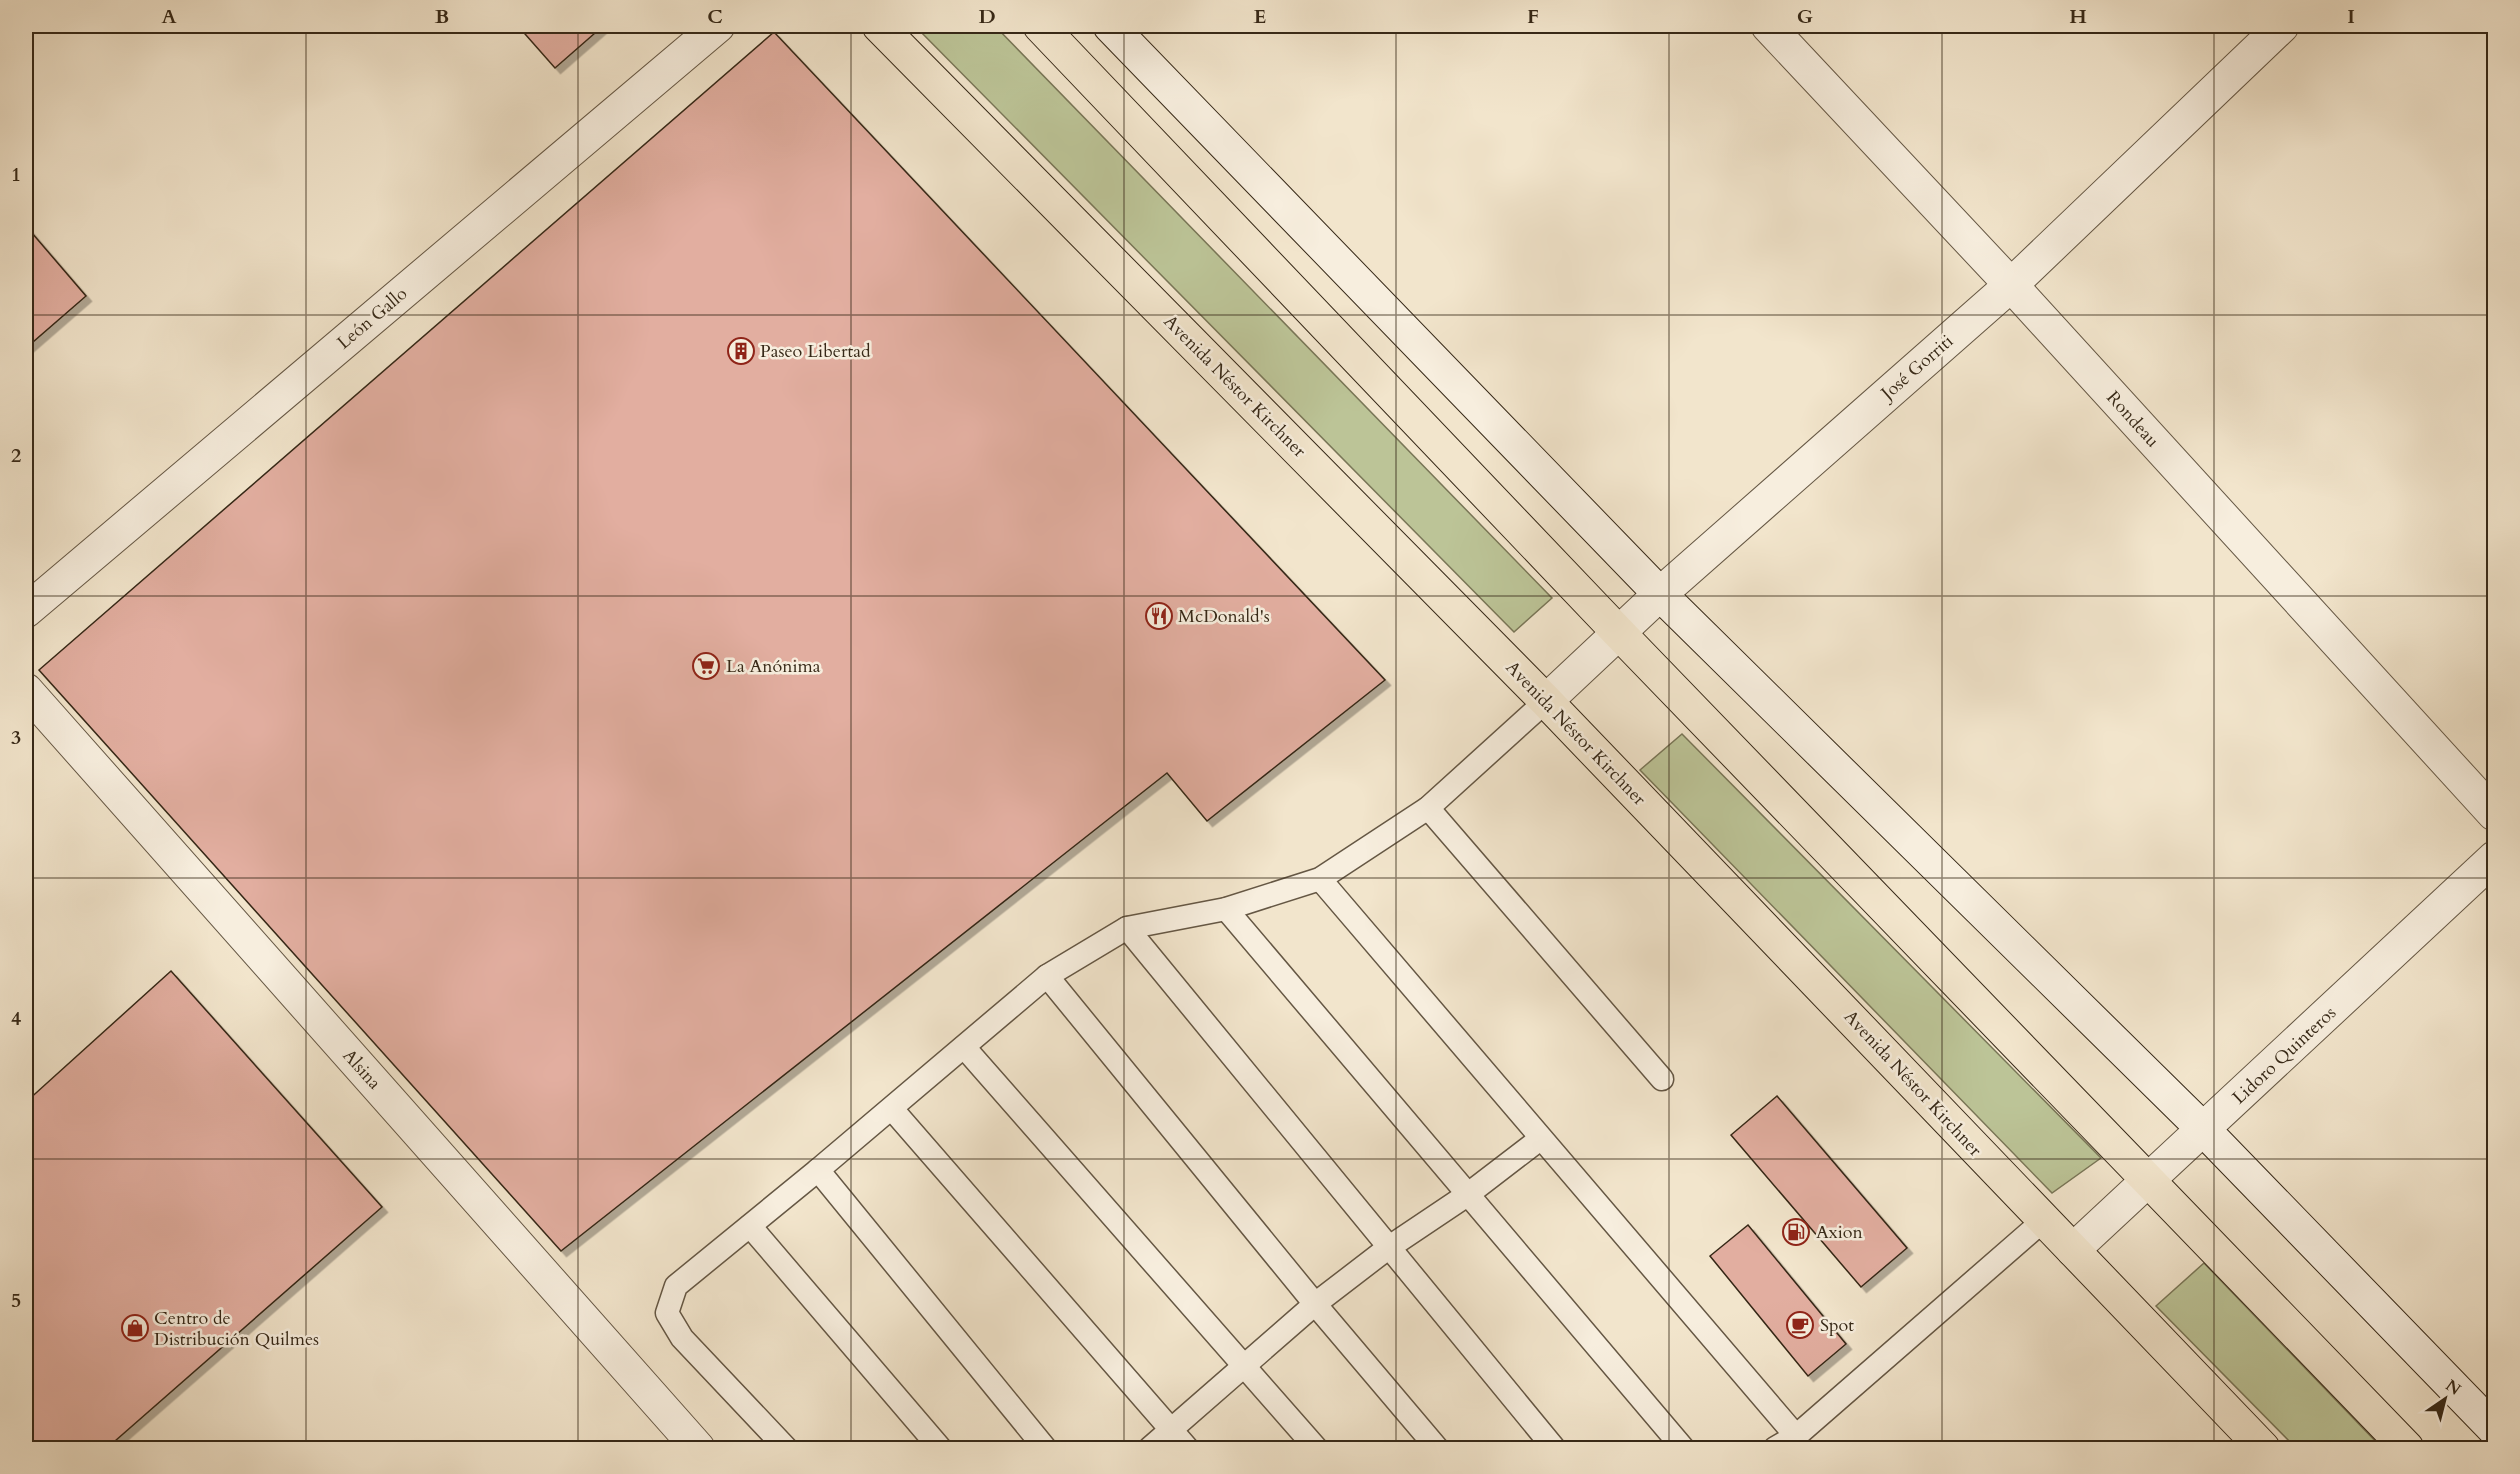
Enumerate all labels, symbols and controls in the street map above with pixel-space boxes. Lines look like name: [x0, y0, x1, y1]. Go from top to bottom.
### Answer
text: A: [161, 3, 177, 30]
text: B: [435, 3, 449, 30]
text: C: [707, 3, 723, 30]
text: D: [978, 3, 996, 30]
text: E: [1254, 3, 1266, 30]
text: F: [1527, 3, 1539, 30]
text: G: [1797, 3, 1813, 30]
text: H: [2069, 3, 2087, 30]
text: I: [2347, 3, 2355, 30]
text: 1: [11, 161, 21, 188]
street label: León Gallo: [332, 281, 413, 355]
street label: Avenida Néstor Kirchner: [1158, 310, 1312, 463]
street label: José Gorriti: [1874, 329, 1959, 408]
building icon: Paseo Libertad: [726, 336, 756, 366]
place label: Paseo Libertad: [760, 339, 871, 364]
street label: Rondeau: [2101, 386, 2165, 453]
text: 2: [11, 442, 21, 469]
restaurant icon: McDonald's: [1144, 601, 1174, 631]
place label: McDonald's: [1178, 604, 1270, 629]
supermarket icon: La Anónima: [691, 651, 721, 681]
place label: La Anónima: [726, 654, 821, 679]
street label: Avenida Néstor Kirchner: [1500, 656, 1652, 811]
text: 3: [11, 724, 21, 751]
street label: Lidoro Quinteros: [2227, 1001, 2342, 1110]
text: 4: [11, 1005, 21, 1032]
street label: Avenida Néstor Kirchner: [1838, 1005, 1988, 1162]
street label: Alsina: [337, 1044, 387, 1095]
fuel station icon: Axion: [1781, 1217, 1811, 1247]
place label: Axion: [1816, 1220, 1864, 1245]
text: 5: [11, 1287, 21, 1314]
place label: Centro de Distribución Quilmes: [154, 1306, 319, 1352]
cafe icon: Spot: [1785, 1310, 1815, 1340]
shop icon: Centro de Distribución Quilmes: [120, 1313, 150, 1343]
place label: Spot: [1820, 1313, 1854, 1338]
north arrow: [2415, 1369, 2475, 1429]
text: N: [2441, 1375, 2465, 1401]

